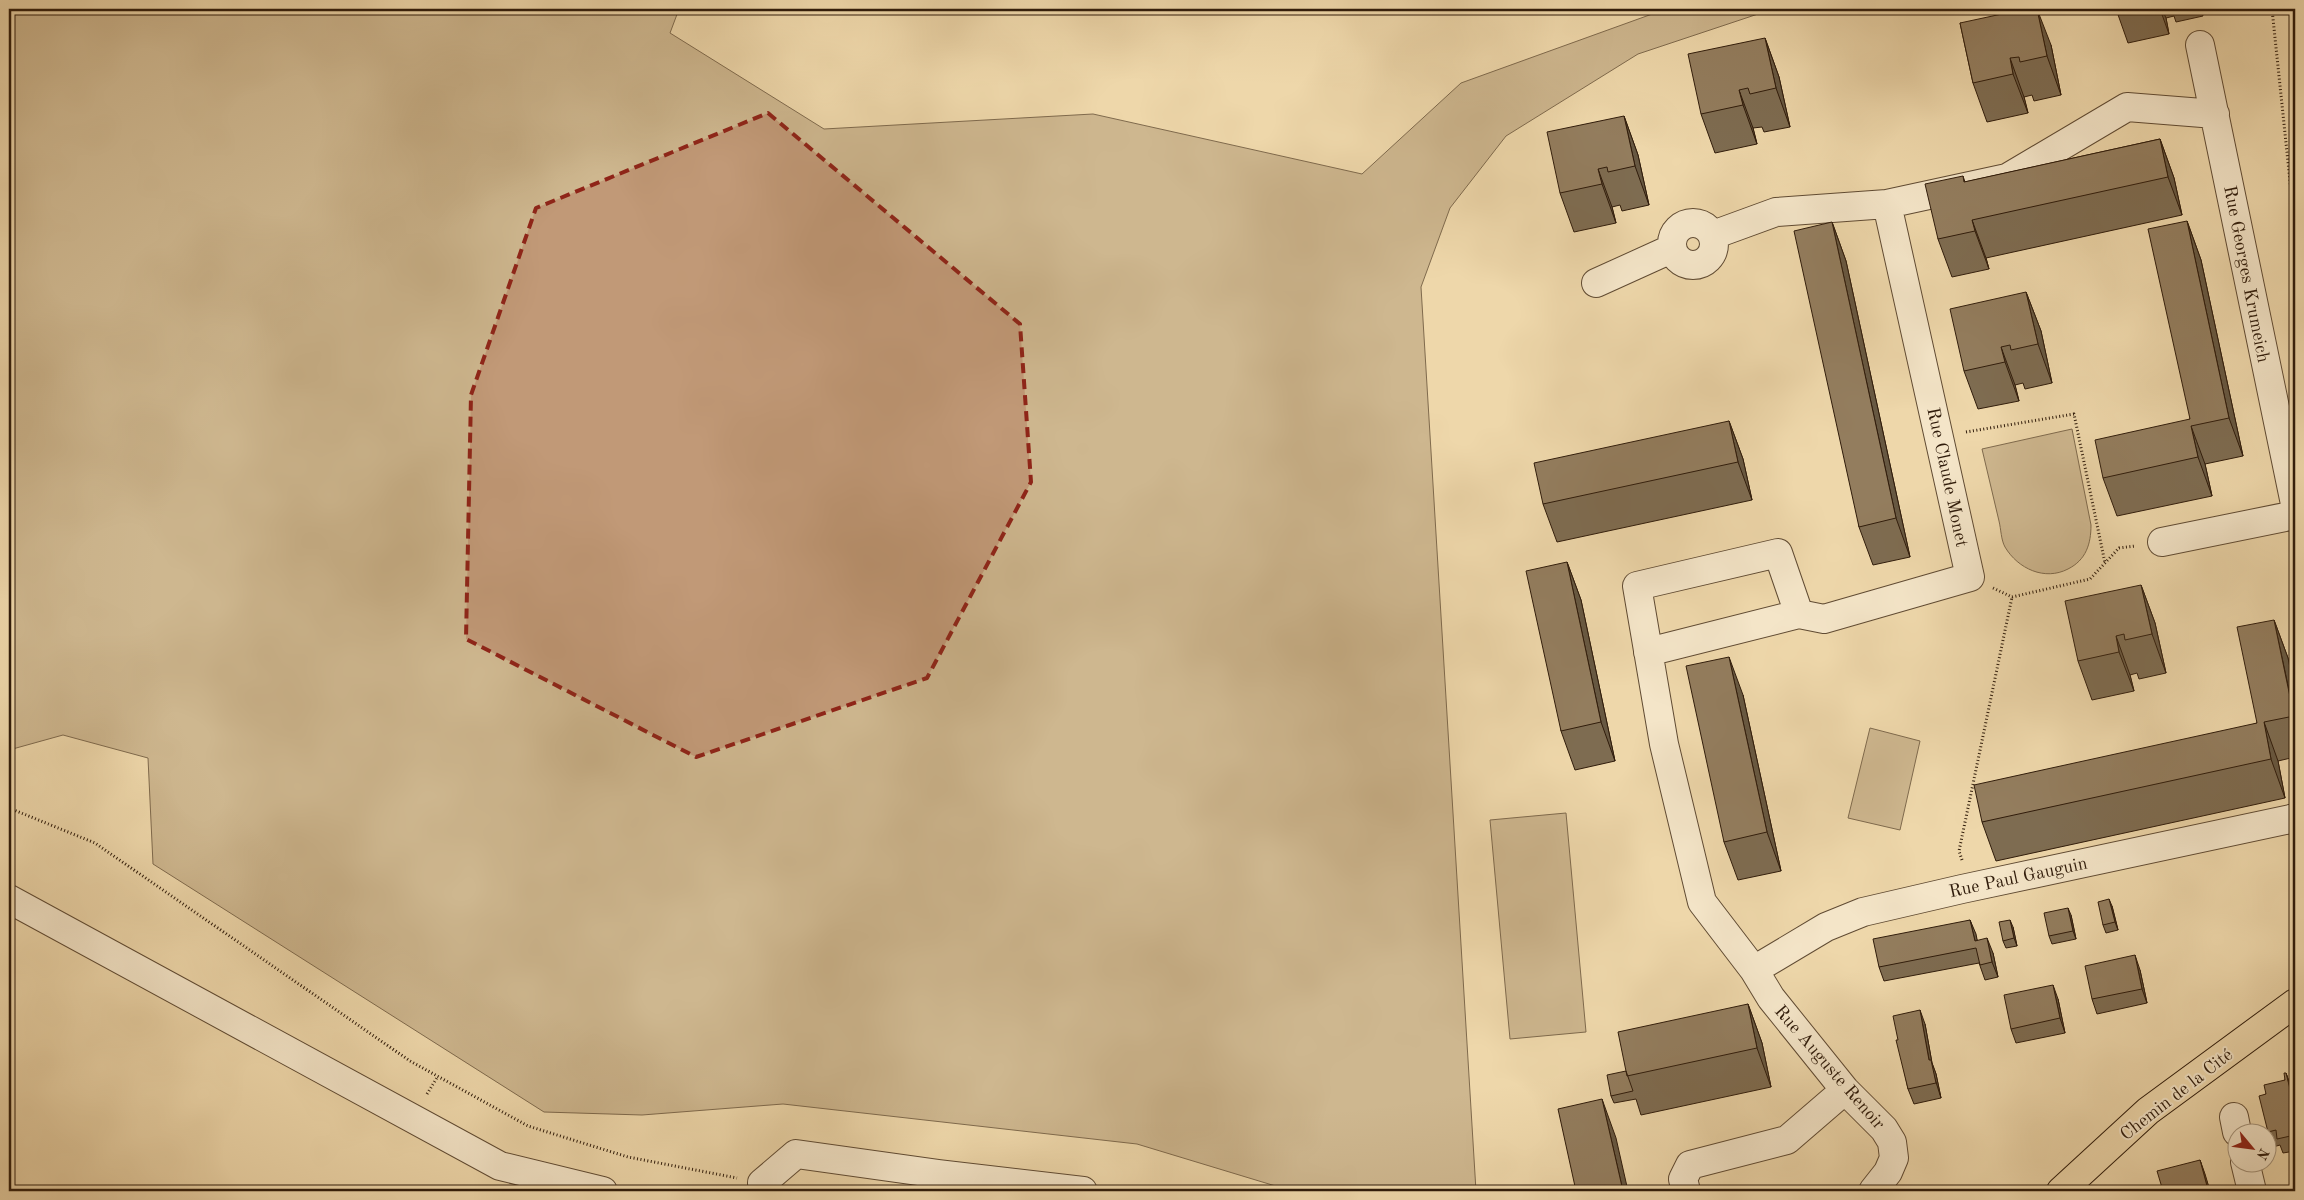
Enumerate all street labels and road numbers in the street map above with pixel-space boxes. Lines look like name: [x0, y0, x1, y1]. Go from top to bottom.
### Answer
street label: Rue Georges Krumeich: [2220, 184, 2272, 364]
street label: Rue Claude Monet: [1923, 406, 1971, 549]
street label: Rue Paul Gauguin: [1947, 854, 2089, 901]
street label: Rue Auguste Renoir: [1771, 1002, 1888, 1134]
street label: Chemin de la Cité: [2117, 1046, 2236, 1144]

